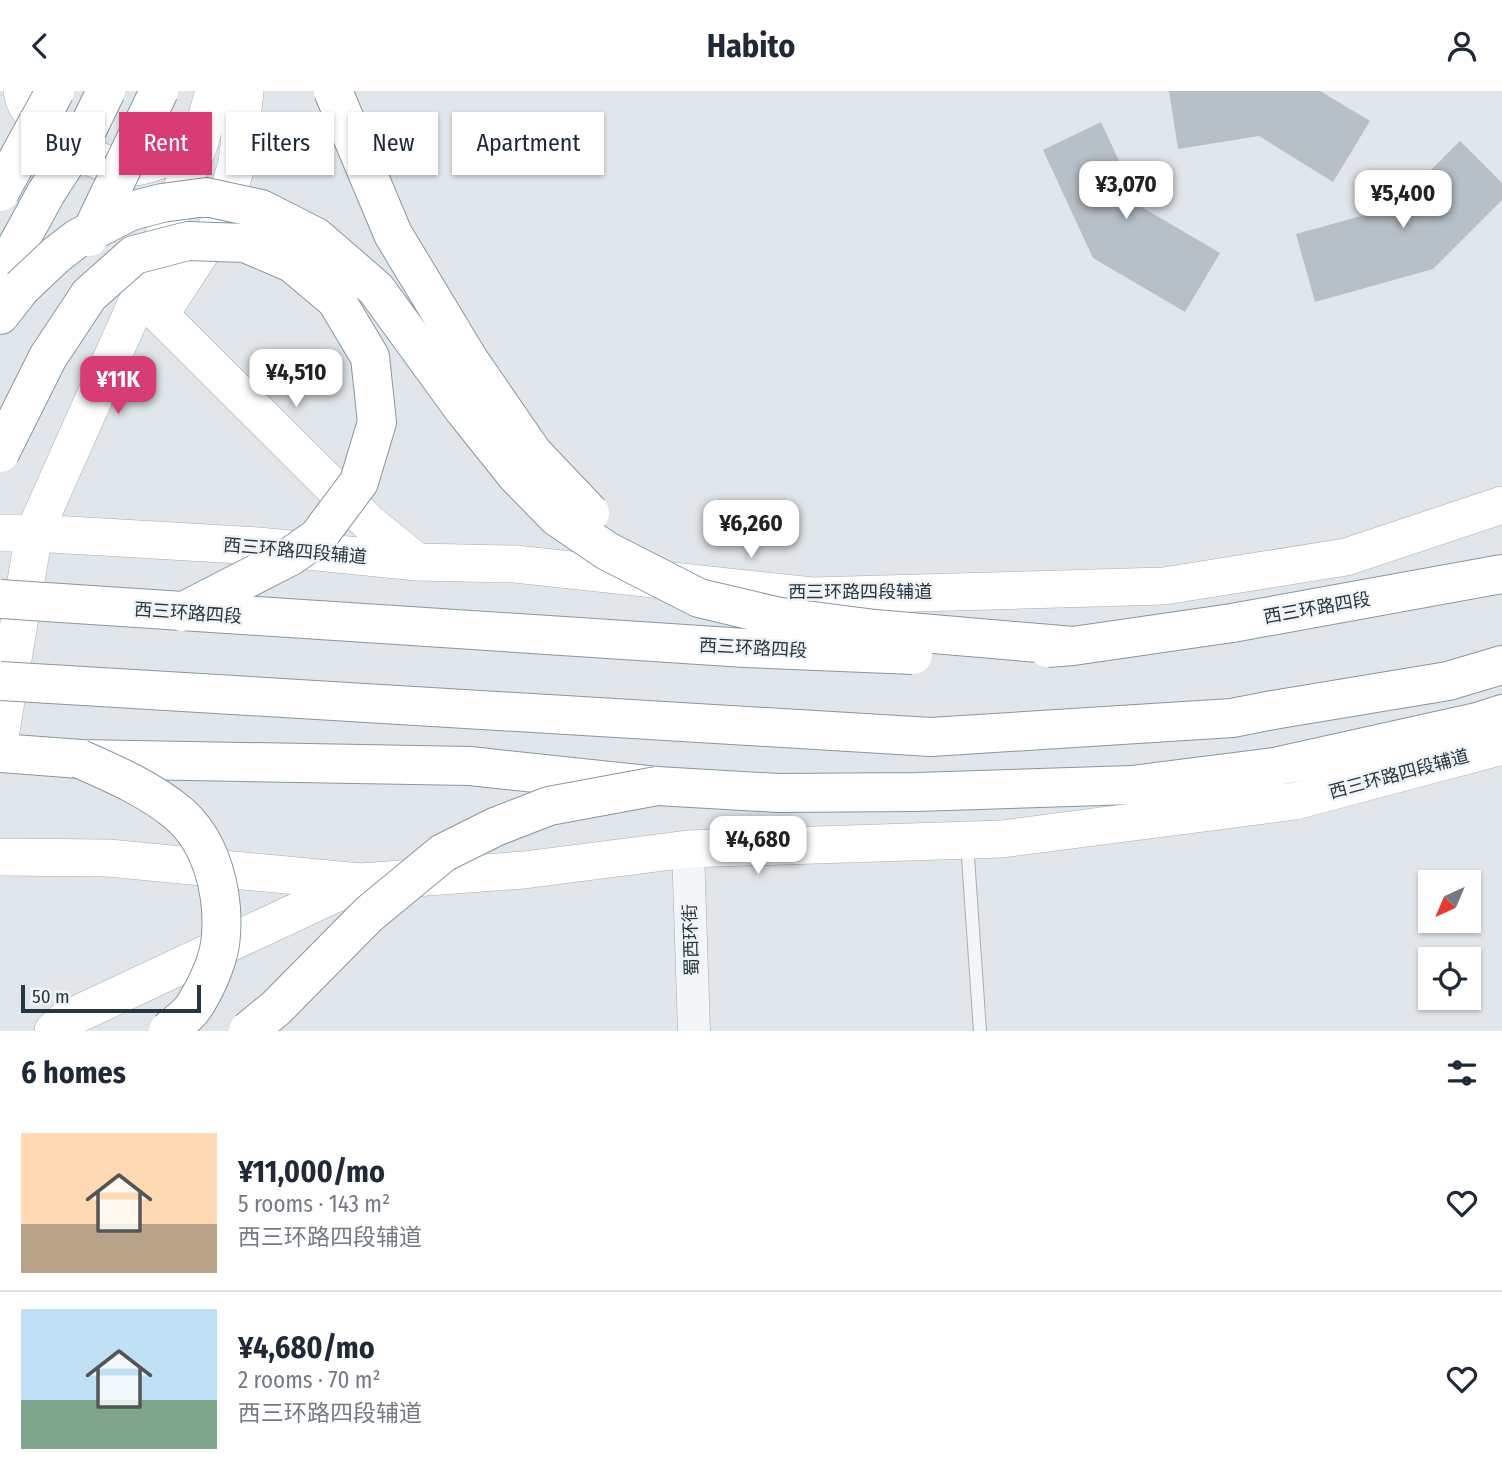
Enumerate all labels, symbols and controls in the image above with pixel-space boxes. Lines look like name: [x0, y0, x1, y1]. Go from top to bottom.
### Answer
icon: back: [21, 27, 59, 65]
text: Habito: [707, 27, 795, 65]
icon: person: [1443, 27, 1481, 65]
chip: Buy: [21, 112, 105, 175]
chip: Rent: [119, 112, 212, 175]
chip: Filters: [226, 112, 334, 175]
chip: New: [348, 112, 438, 175]
chip: Apartment: [452, 112, 604, 175]
pin: ¥3,070: [1069, 162, 1183, 221]
text: ¥3,070: [1095, 170, 1157, 198]
pin: ¥5,400: [1346, 171, 1460, 230]
text: ¥5,400: [1371, 179, 1435, 207]
pin: ¥4,510: [239, 349, 353, 409]
pin: ¥11K: [77, 357, 159, 416]
text: ¥4,510: [265, 358, 327, 386]
text: ¥11K: [96, 365, 140, 393]
pin: ¥6,260: [694, 501, 808, 560]
text: ¥6,260: [719, 509, 783, 537]
street label: 西三环路四段辅道: [222, 534, 368, 568]
street label: 西三环路四段辅道: [788, 581, 932, 603]
street label: 西三环路四段: [1262, 588, 1372, 628]
street label: 西三环路四段: [133, 598, 243, 628]
street label: 西三环路四段: [698, 634, 808, 662]
street label: 西三环路四段辅道: [1327, 745, 1471, 803]
pin: ¥4,680: [701, 817, 815, 876]
text: ¥4,680: [726, 825, 790, 853]
north arrow: [1418, 870, 1480, 933]
map controls: [1418, 870, 1481, 1010]
street label: 蜀西环街: [679, 904, 703, 976]
button: locate: [1418, 947, 1481, 1010]
scale bar: [21, 982, 201, 1014]
text: 50 m: [32, 985, 70, 1008]
icon: filters: [1443, 1054, 1481, 1092]
text: 6 homes: [21, 1055, 126, 1091]
text: ¥11,000/mo: [238, 1154, 385, 1190]
icon: home: [77, 1161, 161, 1245]
icon: heart: [1443, 1184, 1481, 1222]
text: 5 rooms · 143 m²: [238, 1190, 390, 1218]
text: 西三环路四段辅道: [238, 1223, 422, 1251]
text: ¥4,680/mo: [238, 1330, 375, 1366]
icon: home: [77, 1337, 161, 1421]
icon: heart: [1443, 1360, 1481, 1398]
text: 2 rooms · 70 m²: [238, 1366, 381, 1394]
text: 西三环路四段辅道: [238, 1399, 422, 1427]

